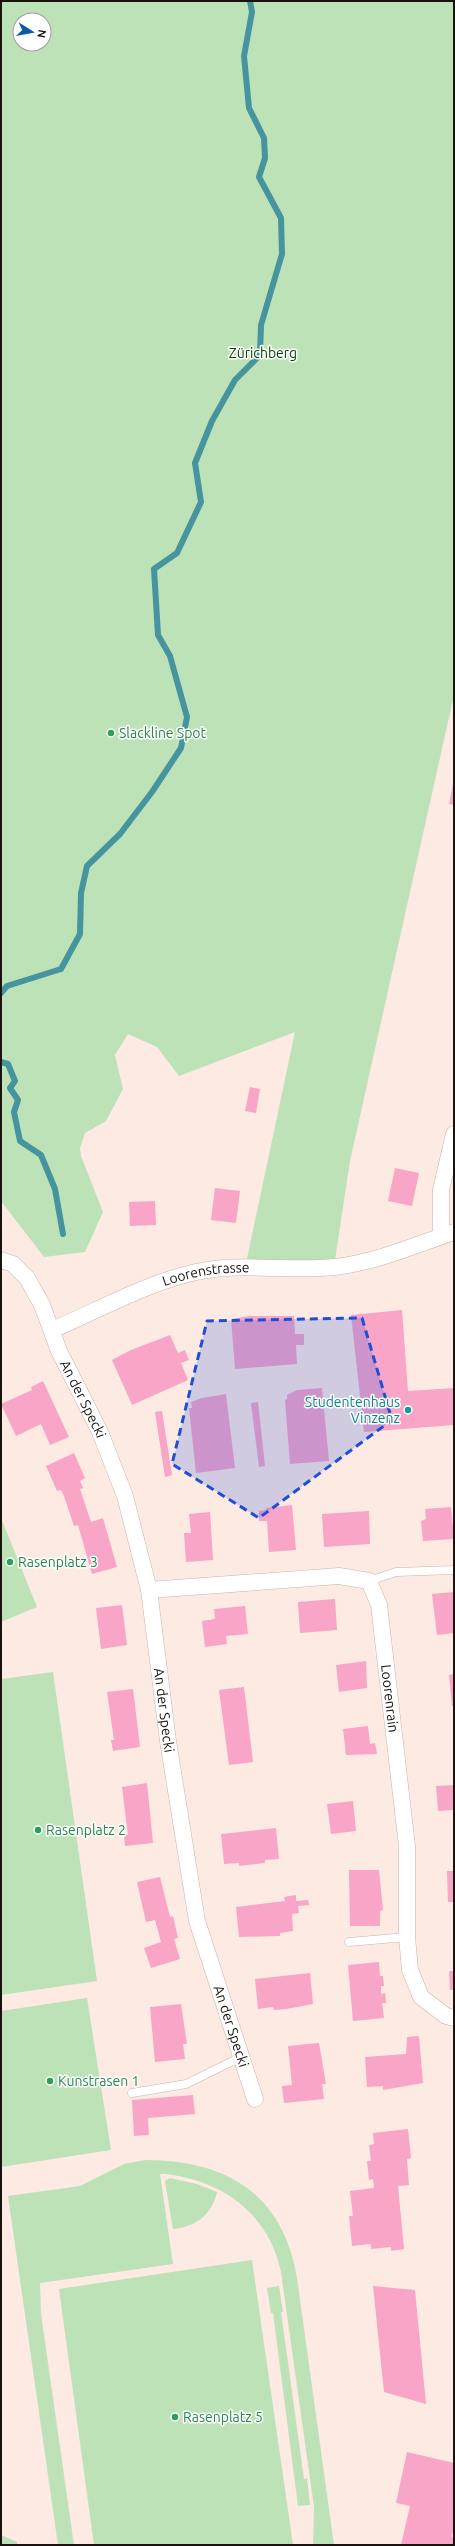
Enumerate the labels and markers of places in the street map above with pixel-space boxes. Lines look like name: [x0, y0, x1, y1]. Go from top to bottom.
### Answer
place label: Slackline Spot: [119, 725, 207, 741]
marker: Slackline Spot: [106, 728, 116, 738]
place label: Studentenhaus Vinzenz: [305, 1394, 400, 1426]
marker: Studentenhaus Vinzenz: [403, 1405, 413, 1415]
place label: Rasenplatz 3: [18, 1554, 98, 1570]
marker: Rasenplatz 3: [5, 1557, 15, 1567]
place label: Rasenplatz 2: [46, 1822, 126, 1838]
marker: Rasenplatz 2: [33, 1825, 43, 1835]
place label: Kunstrasen 1: [58, 2073, 139, 2089]
marker: Kunstrasen 1: [45, 2076, 55, 2086]
place label: Rasenplatz 5: [183, 2409, 263, 2425]
marker: Rasenplatz 5: [170, 2412, 180, 2422]

